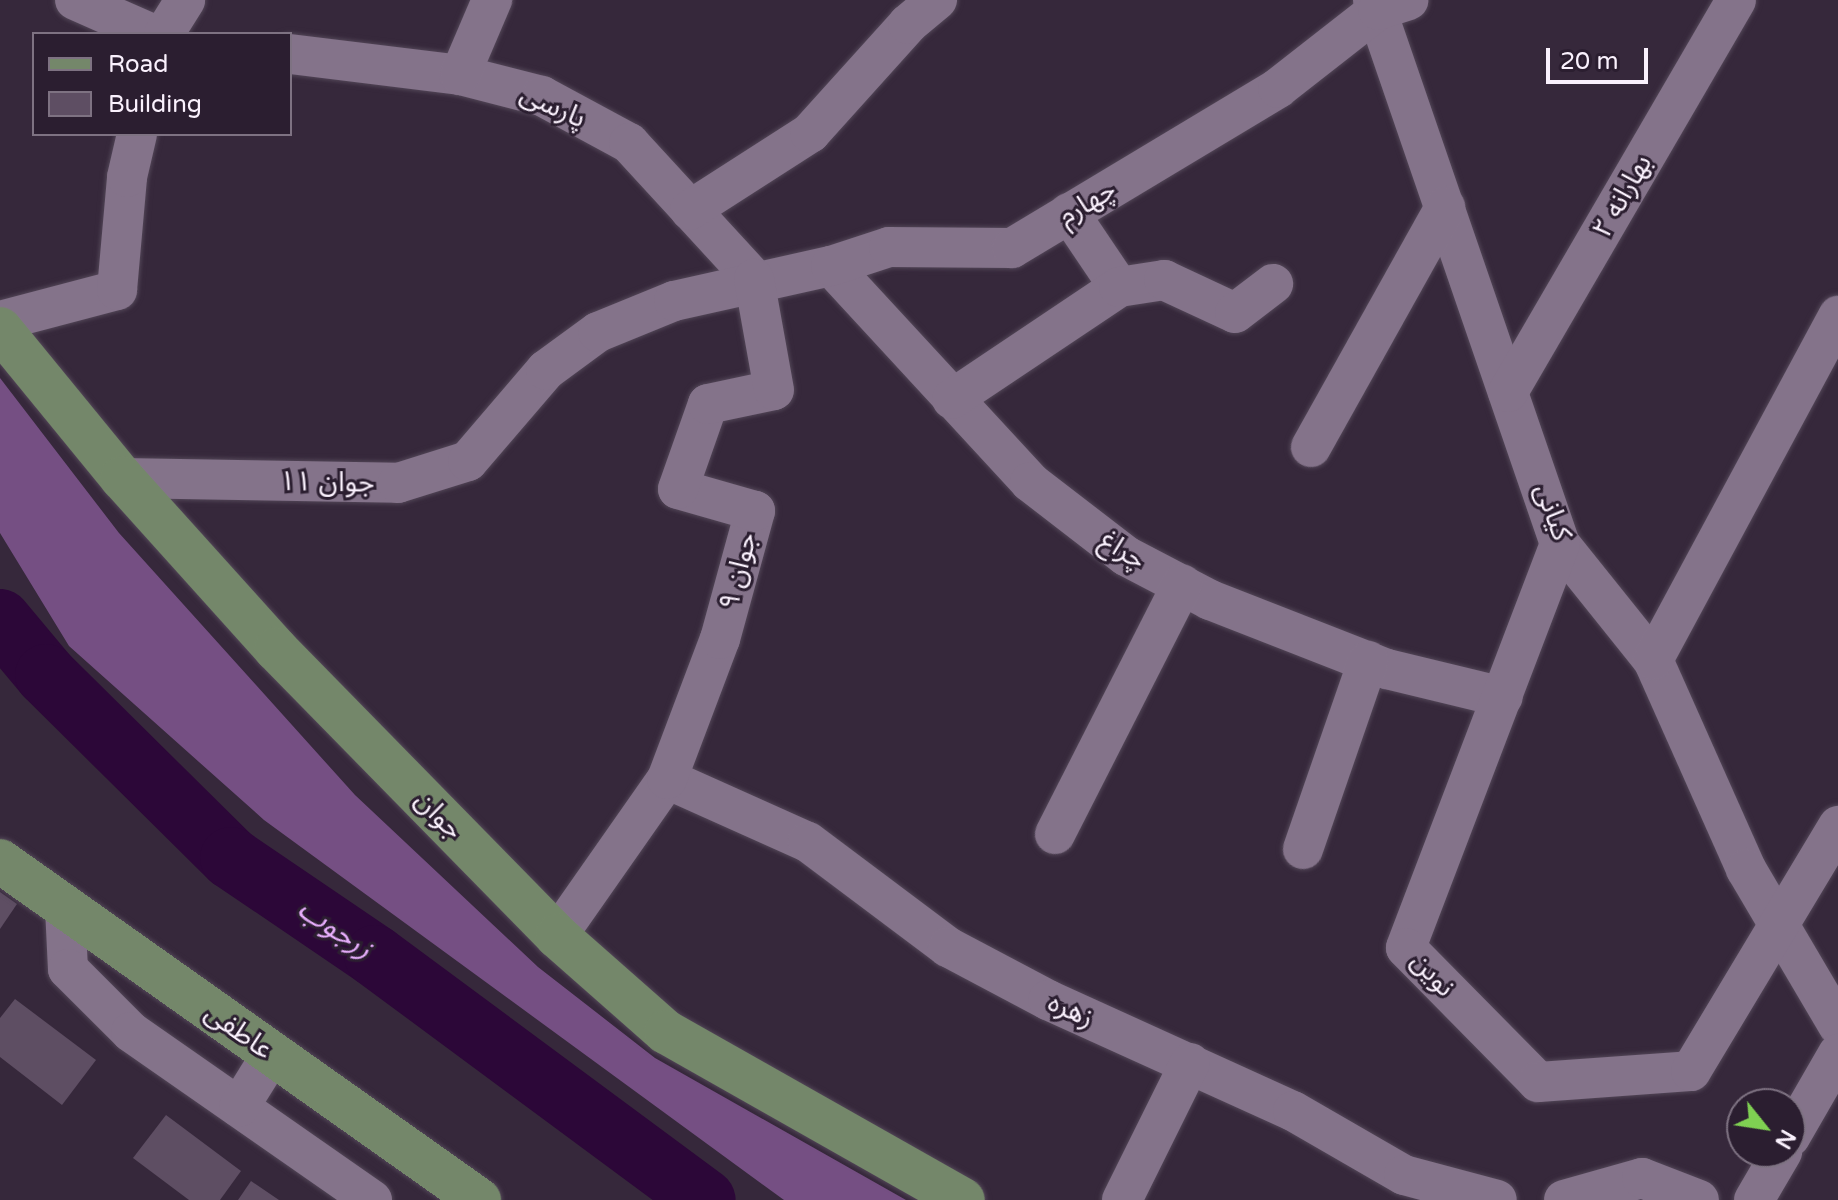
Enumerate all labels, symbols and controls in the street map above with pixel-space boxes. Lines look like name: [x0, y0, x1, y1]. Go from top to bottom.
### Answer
legend: [32, 32, 292, 136]
scale bar: [1550, 32, 1652, 82]
text: 20 m: [1560, 47, 1618, 76]
text: Road: [108, 50, 168, 79]
street label: پارسی: [515, 77, 591, 135]
text: Building: [108, 90, 202, 119]
street label: بهارانه ۲: [1585, 148, 1659, 244]
street label: چهارم: [1052, 173, 1122, 233]
street label: جوان ۱۱: [279, 464, 375, 500]
street label: کیانی: [1527, 479, 1579, 545]
street label: چراغ: [1094, 523, 1152, 577]
street label: جوان ۹: [712, 529, 764, 613]
street label: جوان: [408, 783, 470, 847]
water label: زرجوب: [291, 891, 379, 967]
street label: نوین: [1404, 944, 1462, 1004]
street label: زهره: [1043, 985, 1099, 1035]
street label: عاطفی: [198, 996, 280, 1066]
north arrow: [1726, 1088, 1806, 1168]
text: N: [1769, 1125, 1801, 1153]

